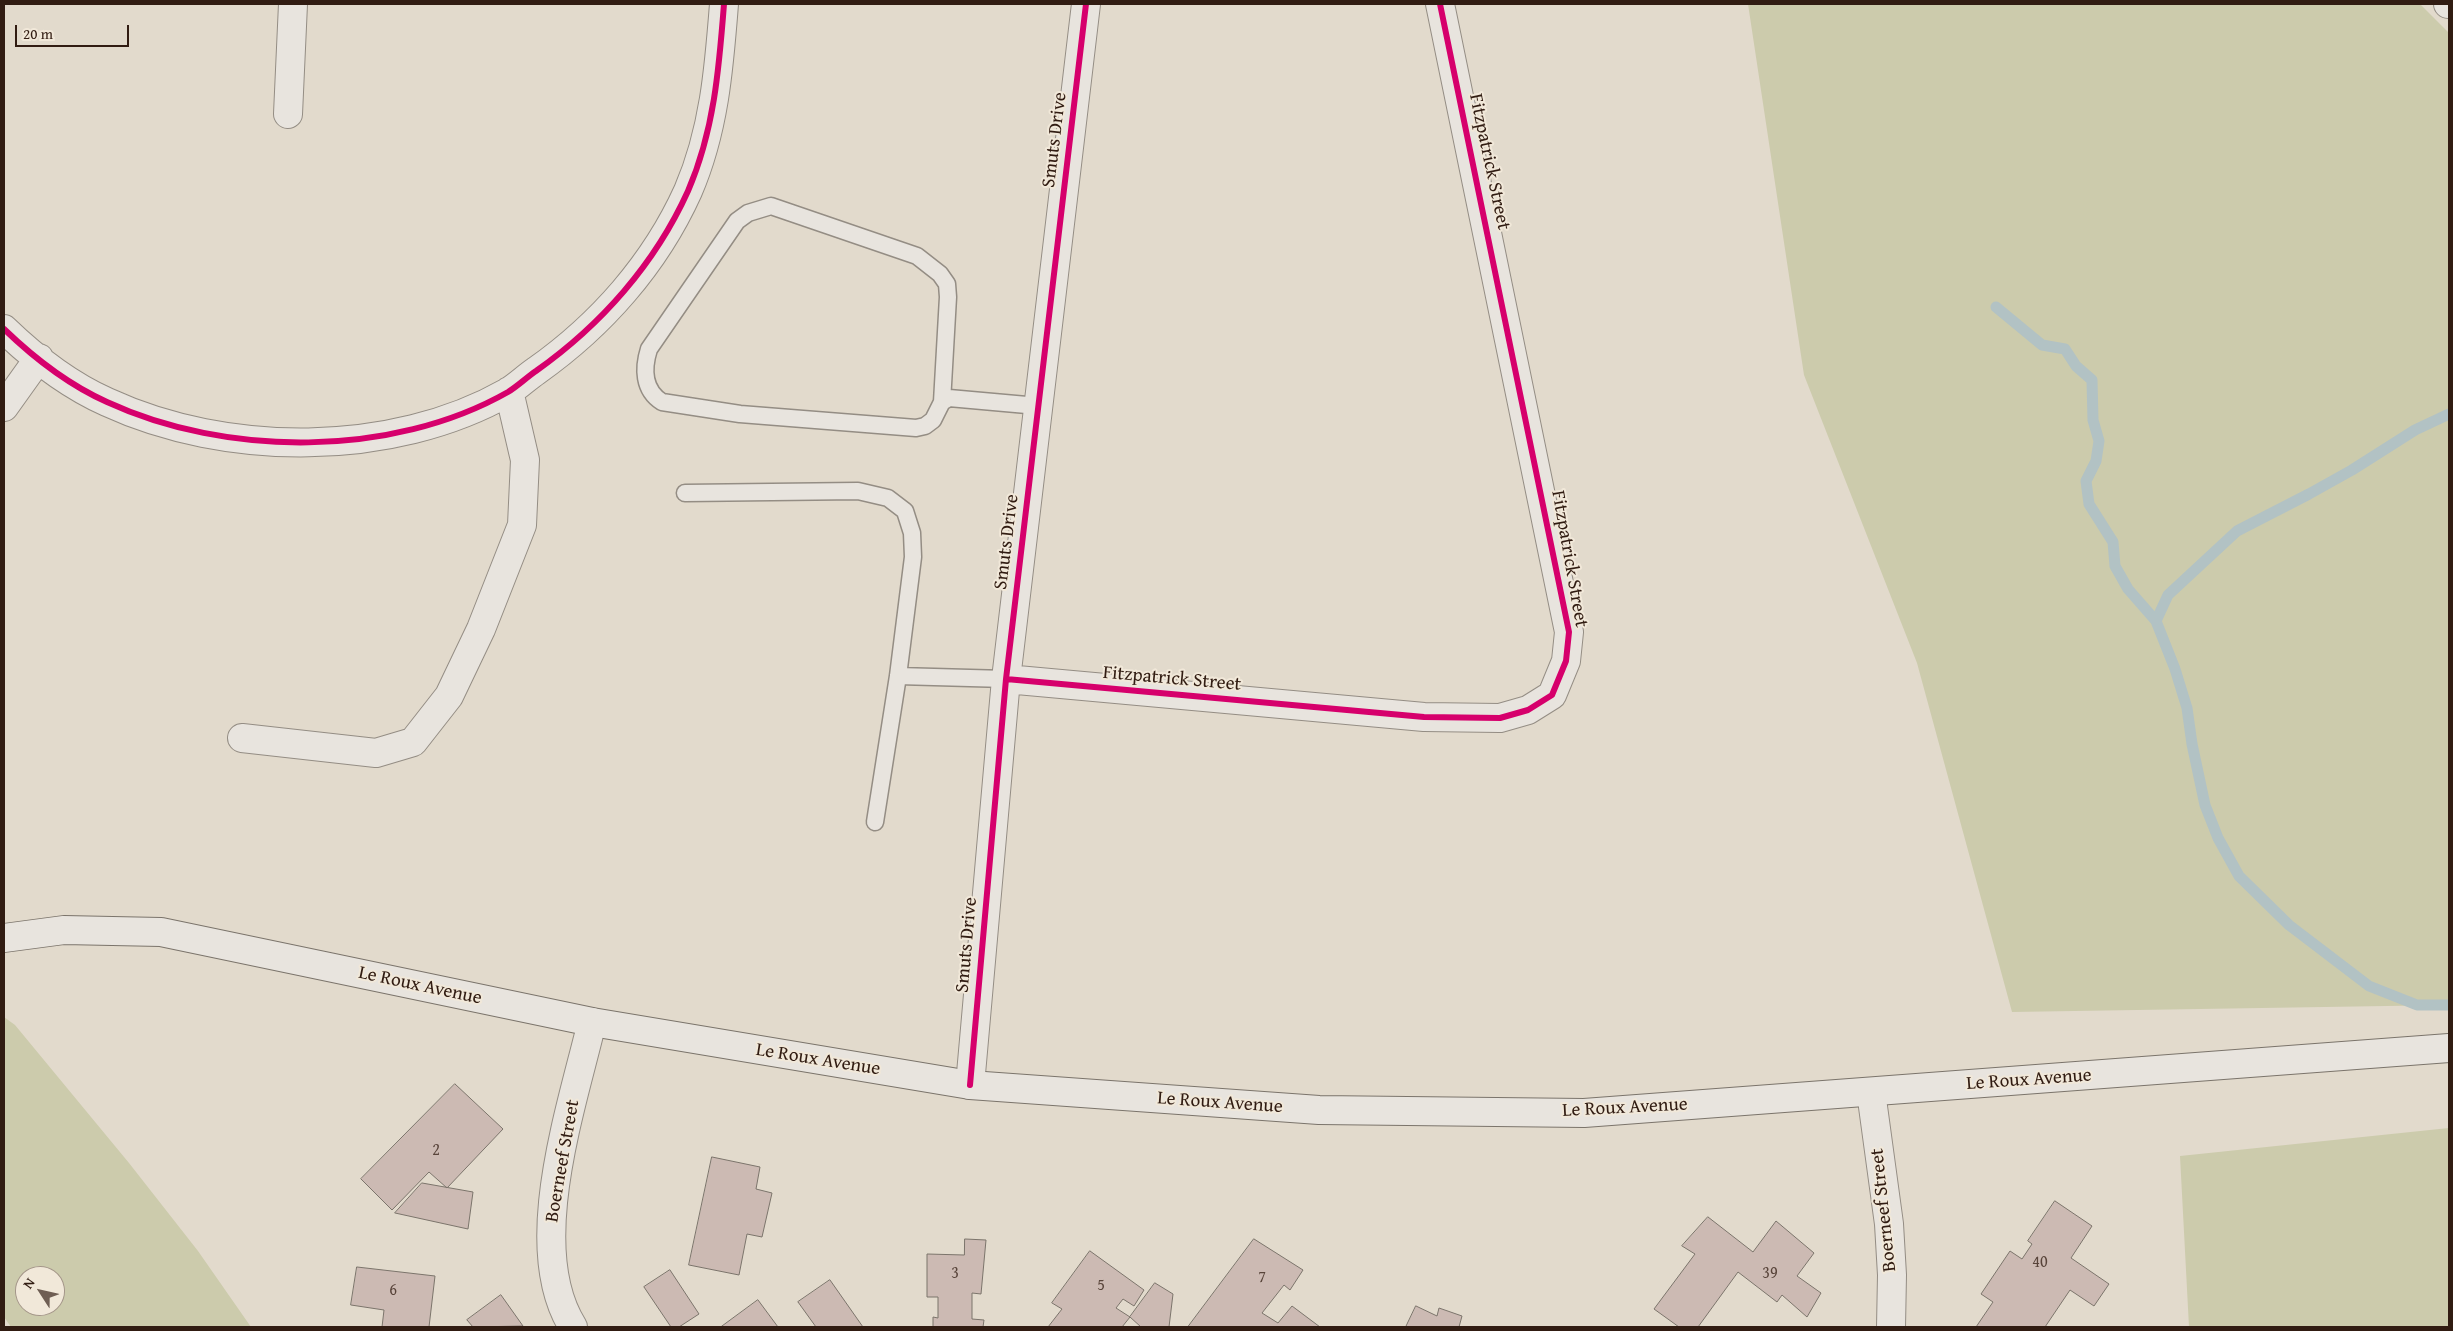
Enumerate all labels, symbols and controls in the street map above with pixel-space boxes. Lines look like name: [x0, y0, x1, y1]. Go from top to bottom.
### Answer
scale bar: [18, 15, 131, 47]
text: 20 m: [23, 23, 53, 44]
street label: Smuts Drive: [1038, 91, 1072, 189]
street label: Fitzpatrick Street: [1463, 92, 1515, 232]
street label: Fitzpatrick Street: [1546, 489, 1592, 629]
street label: Smuts Drive: [990, 493, 1024, 591]
street label: Fitzpatrick Street: [1102, 662, 1242, 696]
street label: Smuts Drive: [951, 896, 983, 994]
street label: Le Roux Avenue: [356, 962, 484, 1010]
street label: Le Roux Avenue: [754, 1039, 882, 1081]
street label: Le Roux Avenue: [1966, 1064, 2092, 1096]
street label: Le Roux Avenue: [1157, 1087, 1283, 1119]
street label: Le Roux Avenue: [1562, 1093, 1688, 1123]
street label: Boerneef Street: [541, 1098, 585, 1224]
house number: 2: [432, 1141, 440, 1161]
street label: Boerneef Street: [1866, 1147, 1902, 1273]
house number: 40: [2032, 1253, 2048, 1273]
house number: 3: [951, 1264, 959, 1284]
house number: 39: [1762, 1264, 1778, 1284]
north arrow: [15, 1266, 65, 1316]
house number: 7: [1258, 1268, 1266, 1288]
text: N: [18, 1273, 39, 1293]
house number: 5: [1097, 1276, 1105, 1296]
house number: 6: [389, 1281, 397, 1301]

